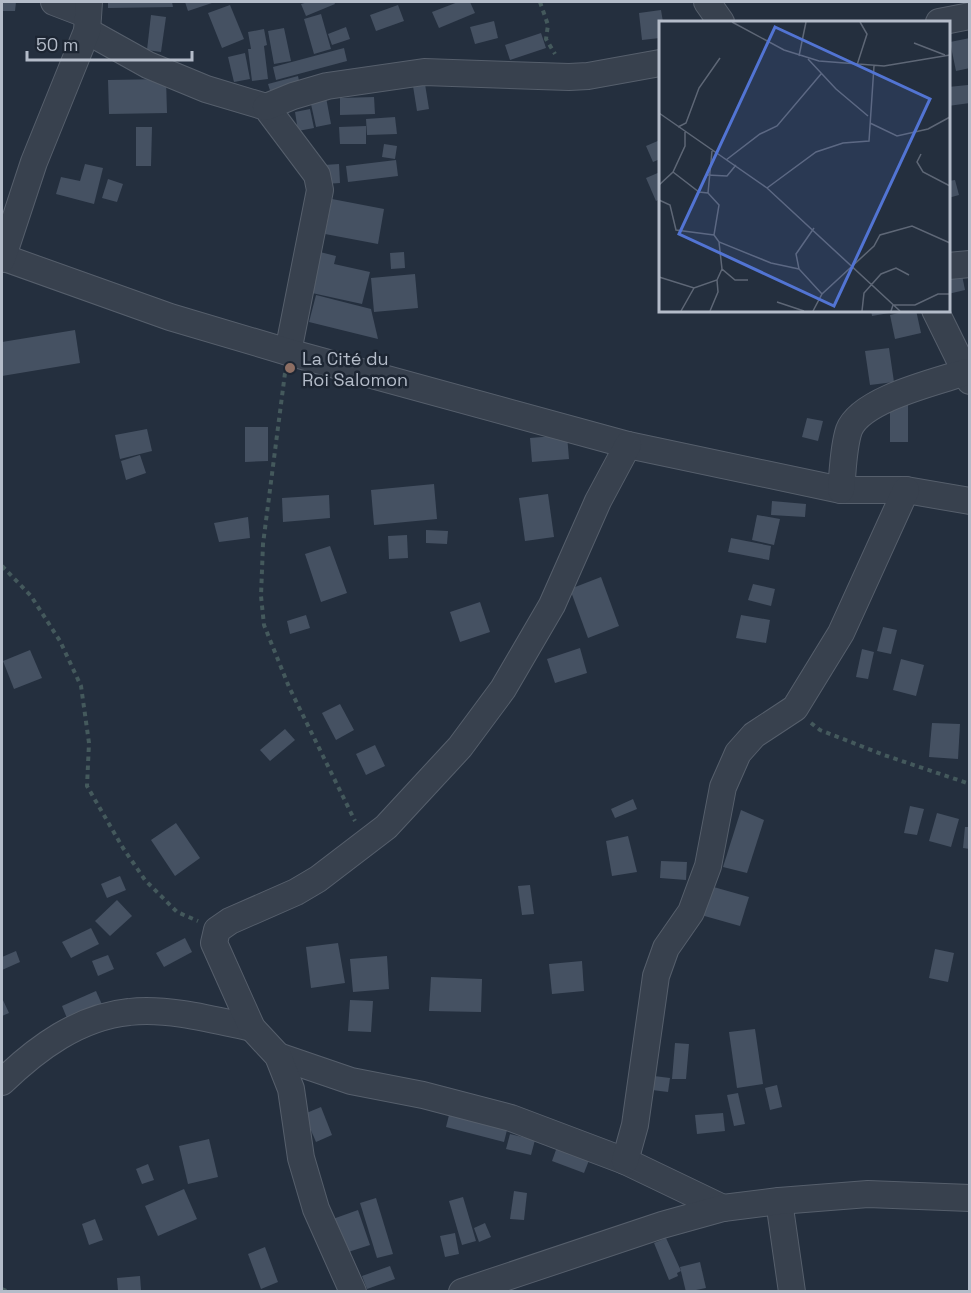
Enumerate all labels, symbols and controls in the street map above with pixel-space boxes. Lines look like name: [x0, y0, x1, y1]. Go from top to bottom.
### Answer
inset map: [659, 21, 950, 312]
scale bar: [27, 24, 192, 62]
text: 50 m: [36, 33, 78, 56]
place label: La Cité du Roi Salomon: [302, 347, 408, 391]
marker: La Cité du Roi Salomon: [283, 361, 297, 375]

